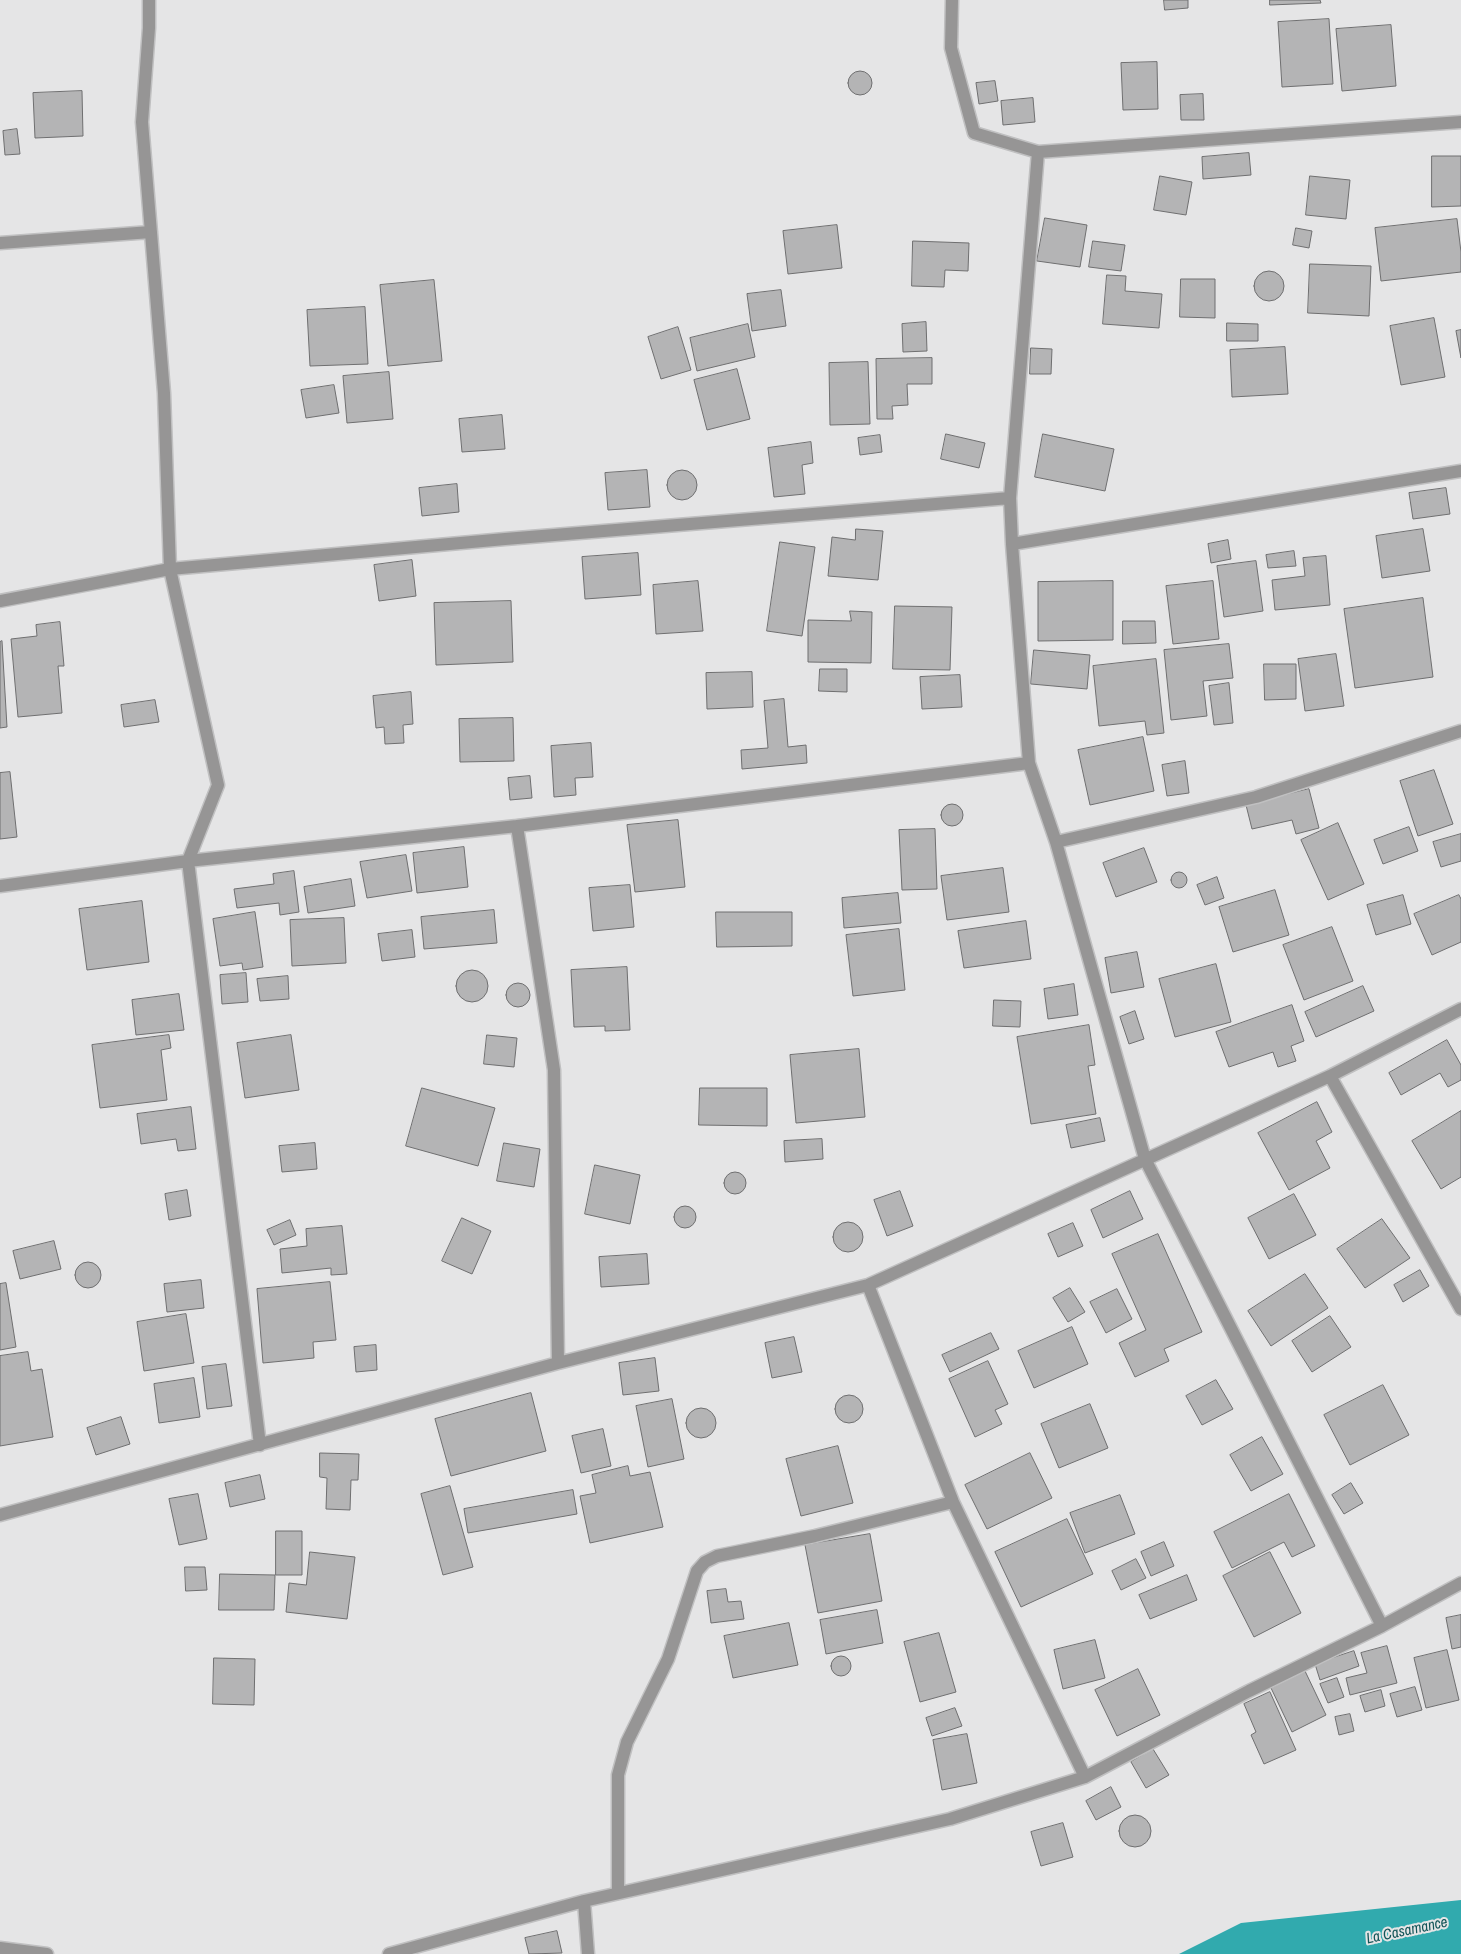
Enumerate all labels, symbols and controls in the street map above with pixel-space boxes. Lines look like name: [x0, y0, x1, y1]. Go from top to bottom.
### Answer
water label: La Casamance: [1365, 1914, 1449, 1948]

